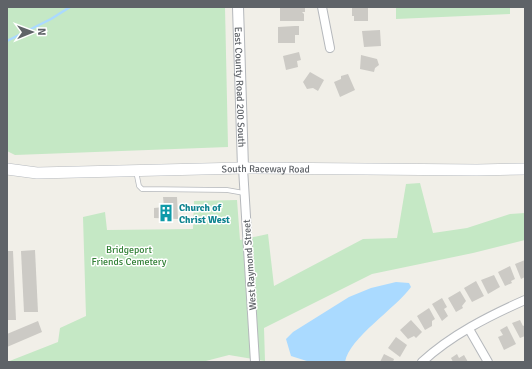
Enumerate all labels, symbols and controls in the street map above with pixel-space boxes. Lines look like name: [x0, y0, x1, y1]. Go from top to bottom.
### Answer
north arrow: [12, 12, 52, 52]
street label: East County Road 200 South: [232, 27, 247, 147]
text: N: [35, 28, 48, 36]
street label: South Raceway Road: [221, 163, 310, 176]
place label: Church of Christ West: [179, 202, 230, 226]
building icon: Church of Christ West: [156, 203, 176, 223]
street label: West Raymond Street: [241, 219, 259, 311]
park label: Bridgeport Friends Cemetery: [92, 244, 167, 268]

